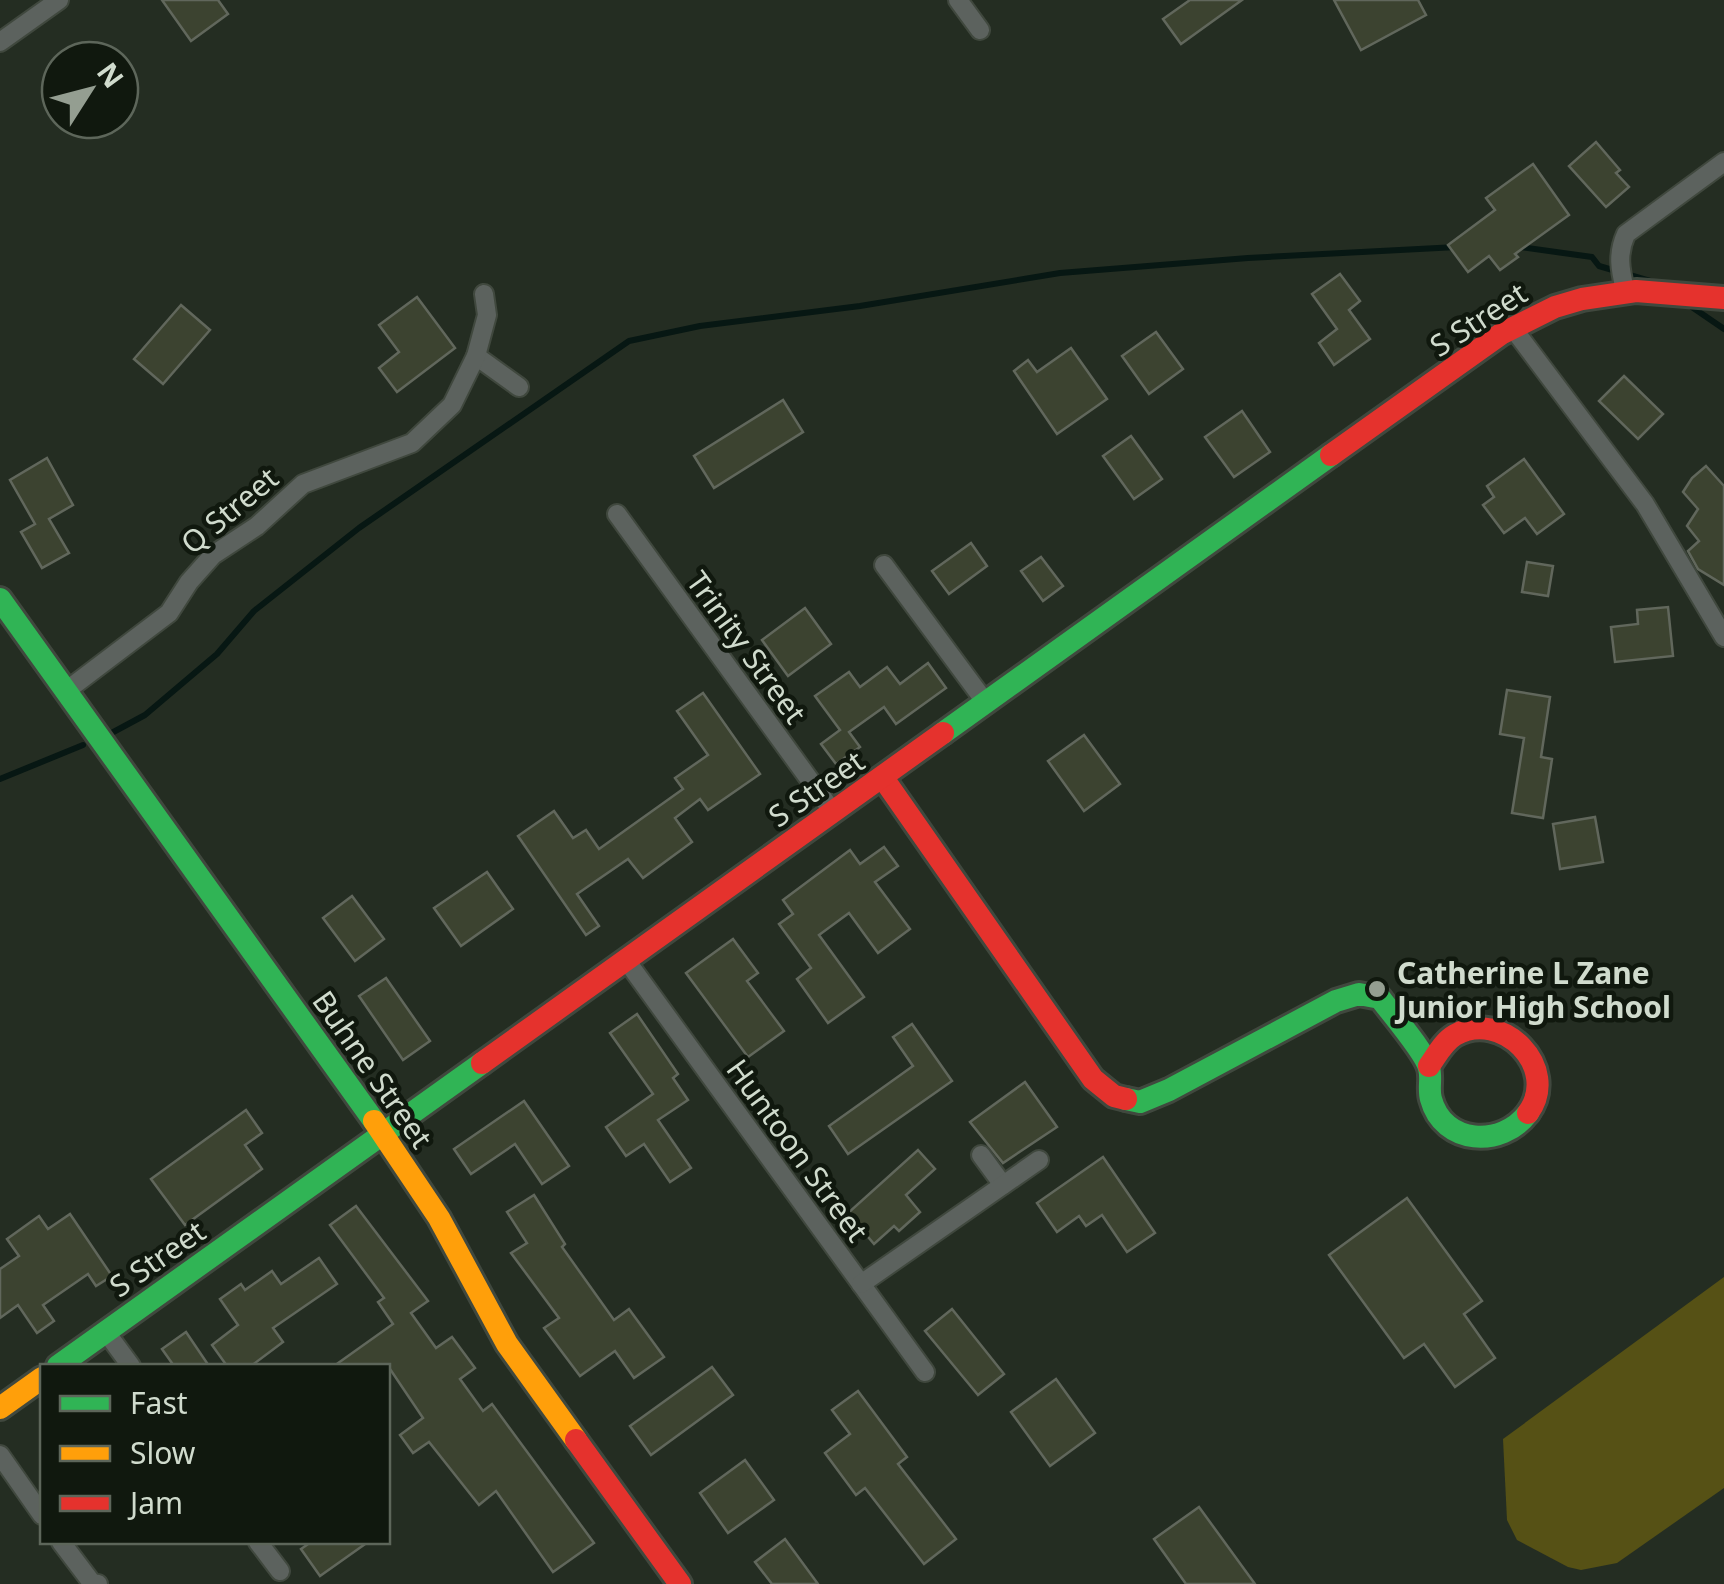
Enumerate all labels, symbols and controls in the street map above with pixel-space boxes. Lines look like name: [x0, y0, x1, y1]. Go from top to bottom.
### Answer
north arrow: [40, 40, 140, 140]
text: N: [89, 54, 133, 95]
street label: S Street: [1422, 272, 1535, 366]
street label: Q Street: [172, 457, 286, 563]
street label: Trinity Street: [678, 562, 816, 732]
street label: S Street: [760, 740, 872, 836]
place label: Catherine L Zane Junior High School: [1394, 952, 1671, 1027]
marker: Catherine L Zane Junior High School: [1366, 978, 1388, 1000]
street label: Buhne Street: [304, 982, 443, 1156]
street label: Huntoon Street: [718, 1050, 878, 1250]
street label: S Street: [101, 1210, 213, 1306]
legend: [40, 1364, 390, 1544]
text: Fast: [130, 1382, 188, 1423]
text: Slow: [130, 1432, 196, 1473]
text: Jam: [127, 1482, 183, 1523]

